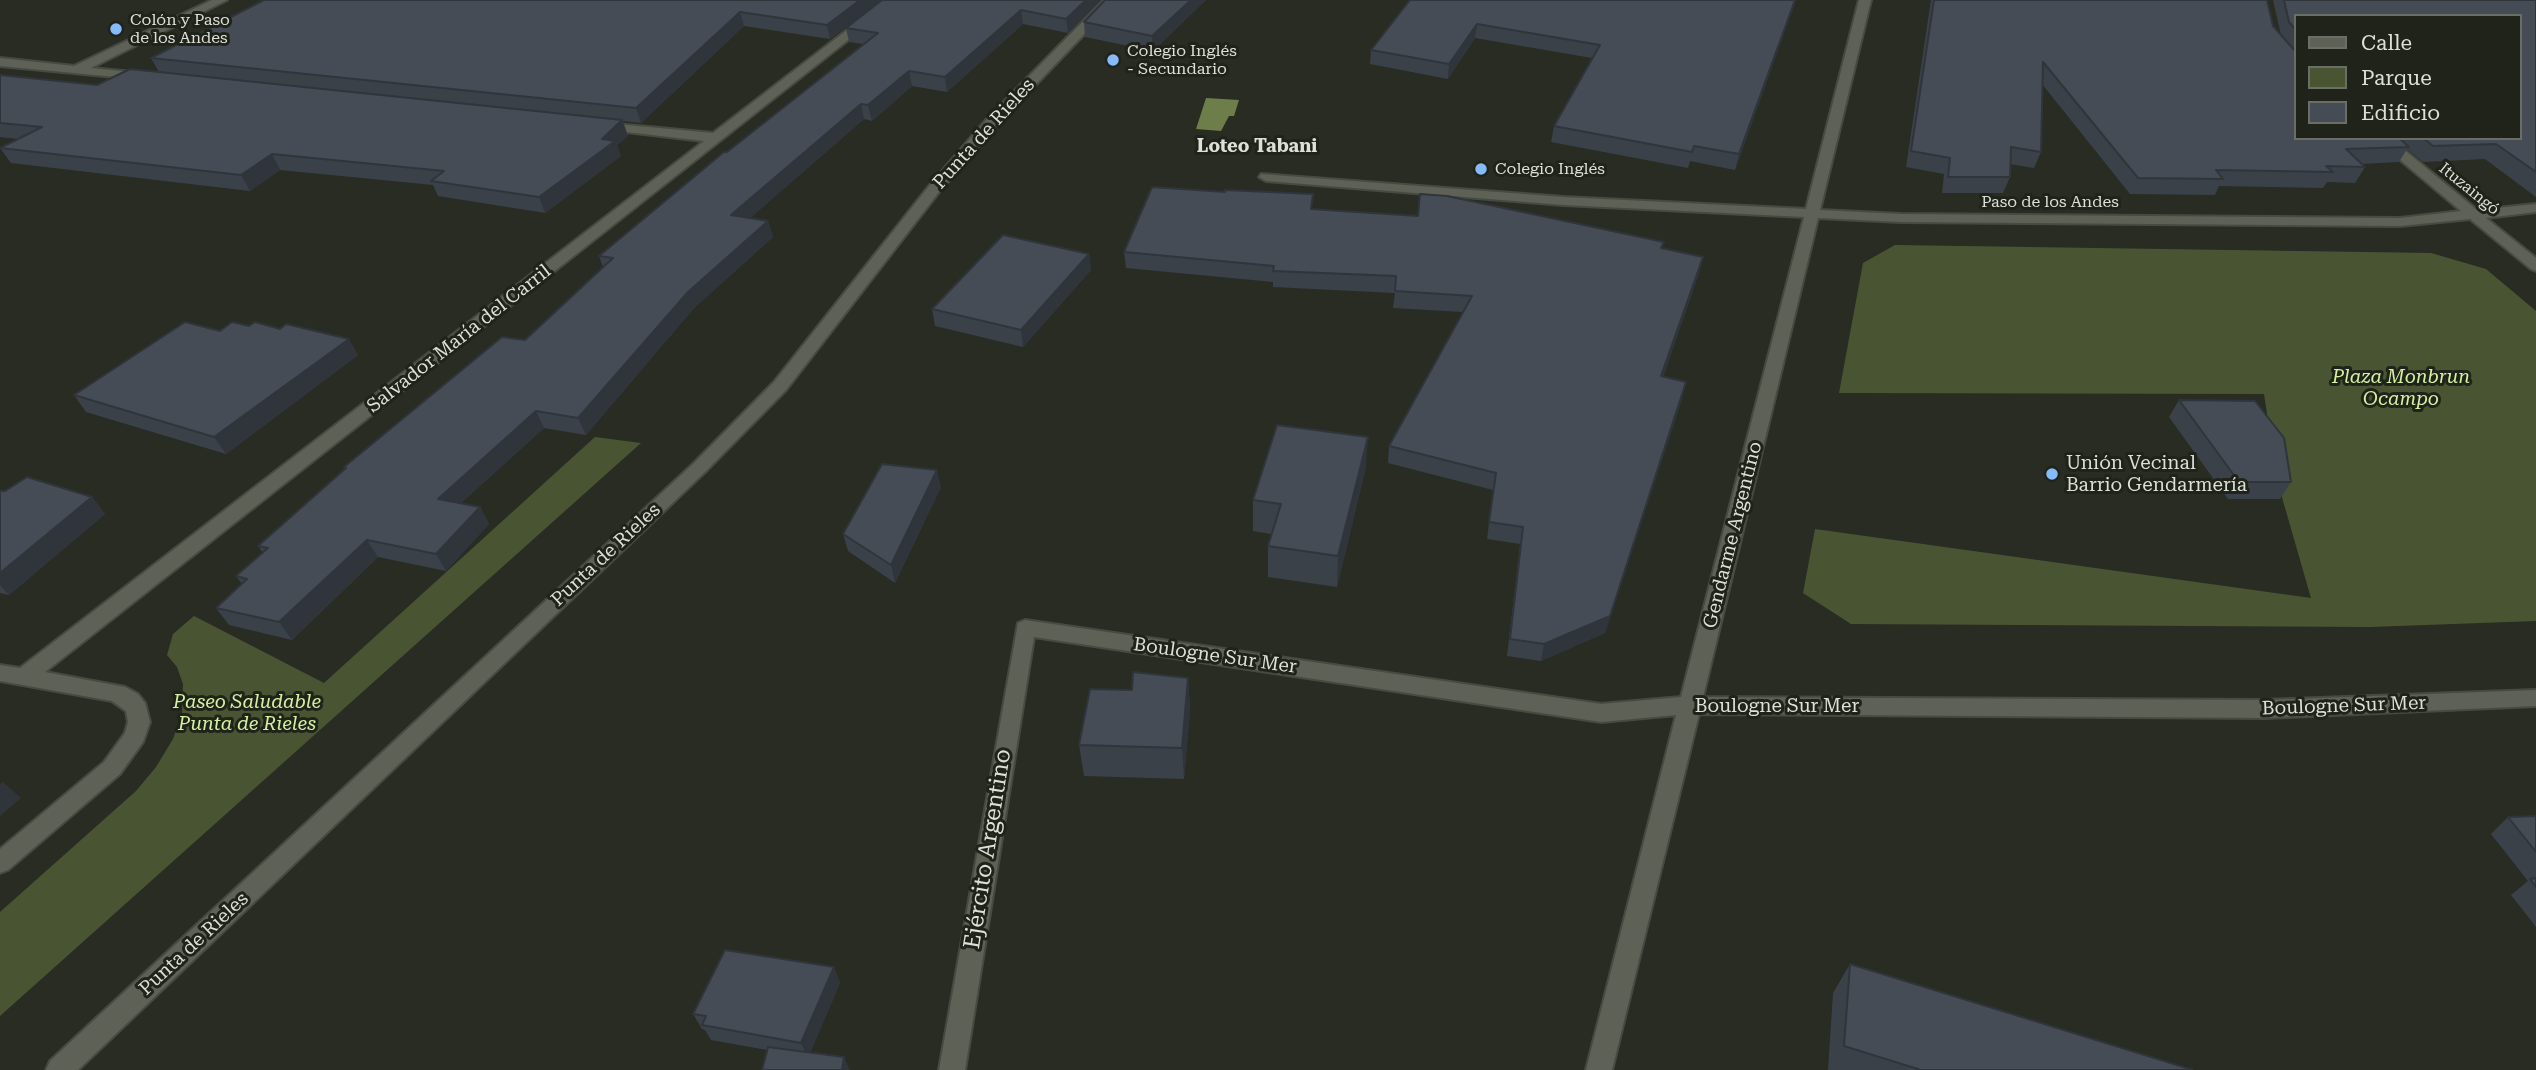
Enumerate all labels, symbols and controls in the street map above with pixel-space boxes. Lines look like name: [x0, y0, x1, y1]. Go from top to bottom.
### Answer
place label: Colón y Paso de los Andes: [130, 10, 230, 48]
legend: [2294, 14, 2522, 140]
marker: Colón y Paso de los Andes: [108, 21, 124, 37]
text: Calle: [2361, 31, 2412, 55]
place label: Colegio Inglés - Secundario: [1127, 41, 1237, 79]
marker: Colegio Inglés - Secundario: [1105, 52, 1121, 68]
text: Parque: [2361, 66, 2432, 90]
street label: Punta de Rieles: [928, 74, 1040, 194]
text: Edificio: [2361, 101, 2440, 125]
district label: Loteo Tabani: [1197, 136, 1317, 158]
place label: Colegio Inglés: [1495, 159, 1605, 179]
street label: Ituzaingó: [2435, 159, 2503, 219]
marker: Colegio Inglés: [1473, 161, 1489, 177]
street label: Paso de los Andes: [1981, 192, 2119, 212]
street label: Salvador María del Carril: [363, 260, 555, 418]
park label: Plaza Monbrun Ocampo: [2332, 366, 2470, 410]
street label: Gendarme Argentino: [1699, 439, 1767, 631]
place label: Unión Vecinal Barrio Gendarmería: [2066, 452, 2247, 496]
marker: Unión Vecinal Barrio Gendarmería: [2044, 466, 2060, 482]
street label: Punta de Rieles: [547, 499, 665, 611]
street label: Boulogne Sur Mer: [1132, 633, 1298, 679]
park label: Paseo Saludable Punta de Rieles: [173, 691, 321, 735]
street label: Boulogne Sur Mer: [2261, 692, 2427, 720]
street label: Boulogne Sur Mer: [1695, 695, 1859, 717]
street label: Ejército Argentino: [959, 747, 1017, 951]
street label: Punta de Rieles: [135, 888, 253, 1000]

